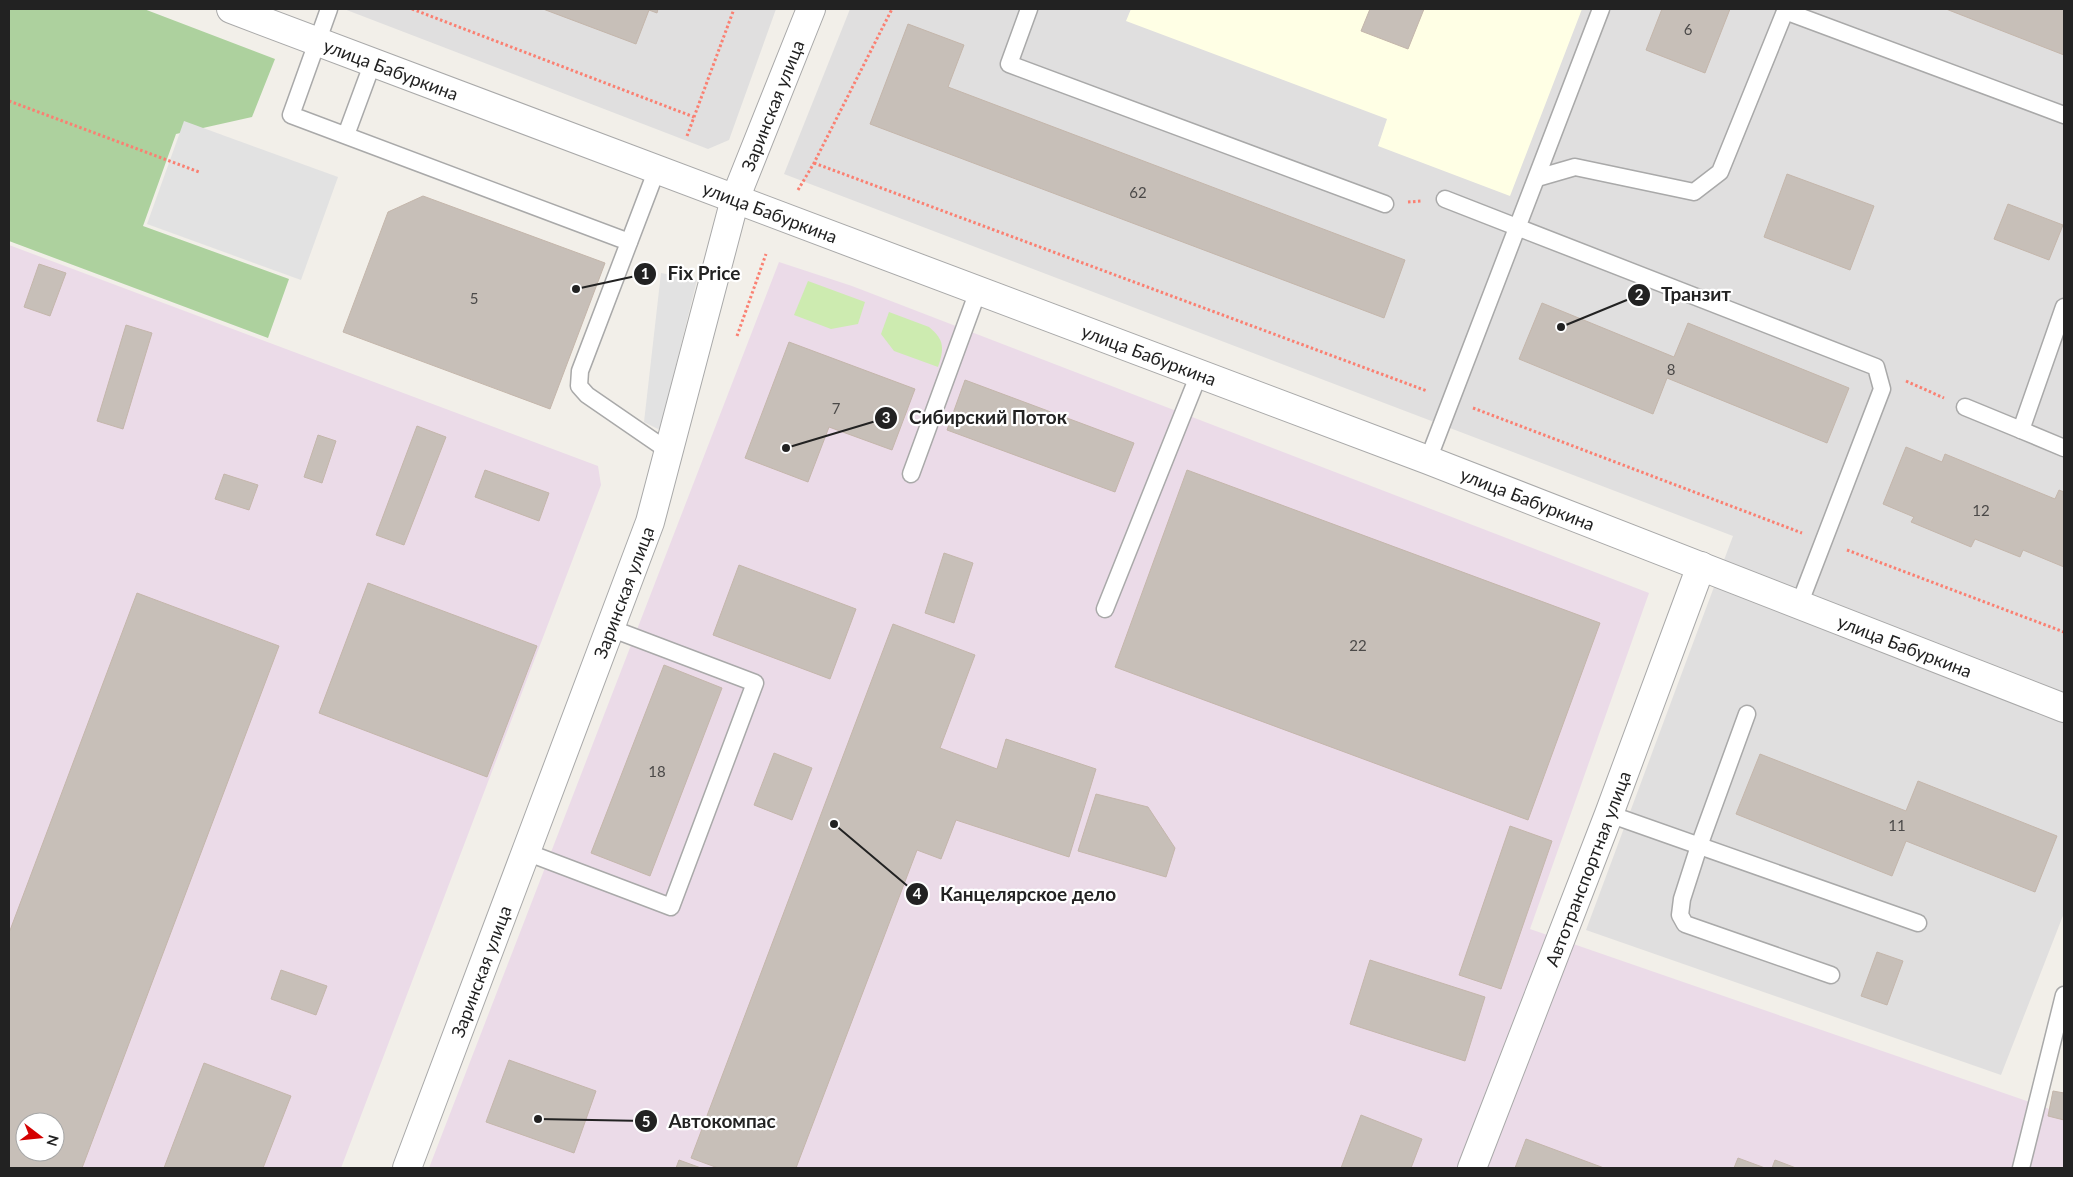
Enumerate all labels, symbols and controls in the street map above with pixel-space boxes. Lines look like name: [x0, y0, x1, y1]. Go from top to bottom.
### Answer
house number: 6: [1684, 20, 1693, 38]
street label: улица Бабуркина: [321, 34, 461, 105]
street label: Заринская улица: [736, 37, 809, 174]
street label: улица Бабуркина: [700, 177, 840, 247]
house number: 62: [1129, 183, 1147, 201]
callout: Fix Price: [632, 257, 750, 291]
text: Fix Price: [668, 261, 740, 284]
text: 1: [641, 264, 649, 282]
callout: Транзит: [1626, 278, 1741, 312]
text: Транзит: [1661, 282, 1731, 305]
text: 2: [1635, 285, 1644, 303]
house number: 5: [470, 289, 478, 307]
street label: улица Бабуркина: [1079, 320, 1219, 390]
house number: 8: [1667, 360, 1675, 378]
house number: 7: [832, 399, 841, 417]
callout: Сибирский Поток: [874, 401, 1077, 435]
text: Сибирский Поток: [909, 405, 1068, 428]
text: 3: [882, 408, 890, 426]
street label: улица Бабуркина: [1457, 463, 1598, 535]
house number: 12: [1972, 501, 1990, 519]
street label: Заринская улица: [589, 523, 658, 661]
street label: улица Бабуркина: [1835, 610, 1975, 682]
house number: 22: [1349, 636, 1367, 654]
house number: 18: [648, 762, 666, 780]
street label: Автотранспортная улица: [1540, 768, 1635, 969]
house number: 11: [1888, 816, 1906, 834]
callout: Канцелярское дело: [904, 877, 1126, 911]
text: Канцелярское дело: [940, 882, 1116, 905]
text: 4: [913, 884, 922, 902]
street label: Заринская улица: [446, 902, 516, 1041]
callout: Автокомпас: [634, 1104, 786, 1138]
text: Автокомпас: [667, 1109, 776, 1132]
north arrow: [15, 1112, 65, 1162]
text: 5: [642, 1112, 650, 1130]
text: N: [43, 1133, 63, 1148]

